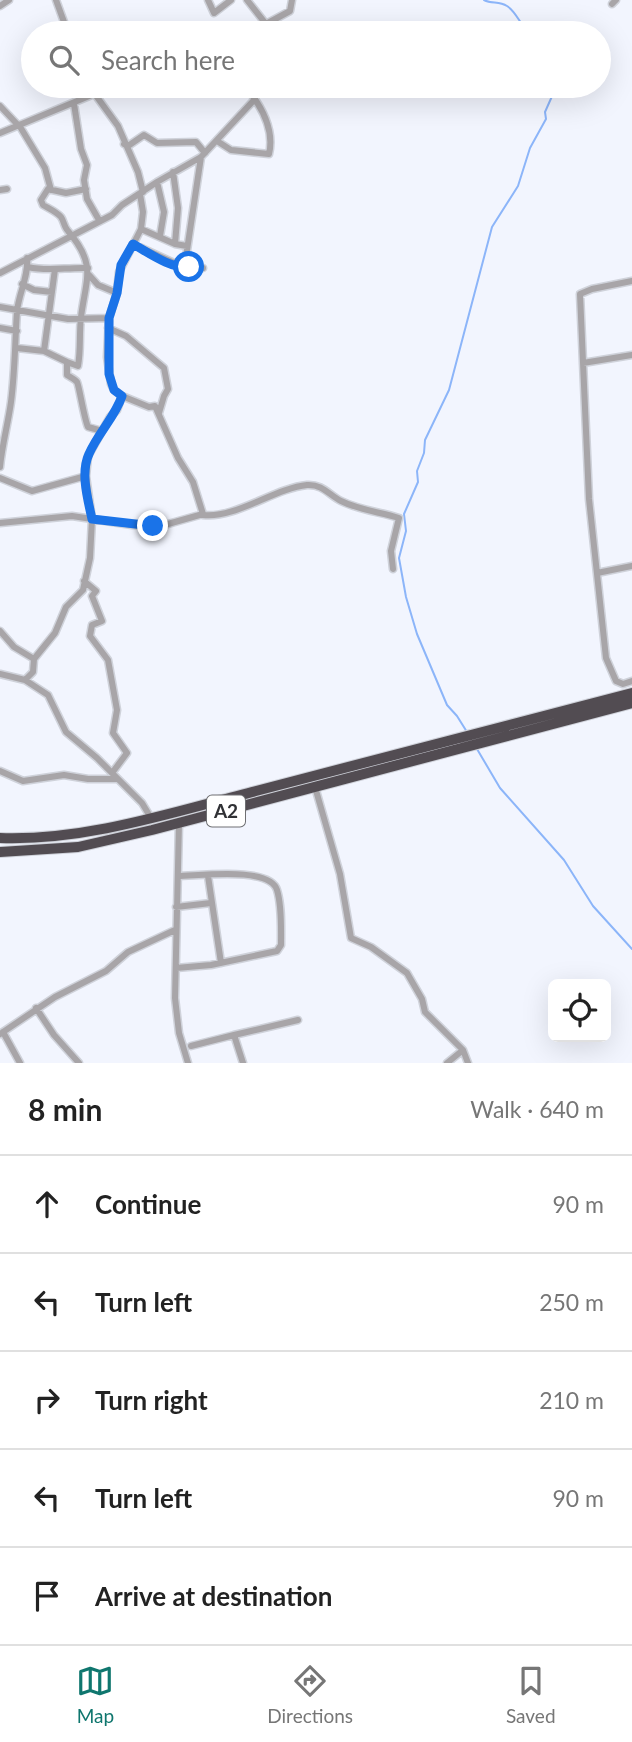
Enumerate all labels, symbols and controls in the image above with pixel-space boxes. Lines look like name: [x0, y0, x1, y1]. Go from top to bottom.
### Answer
search box: [21, 21, 611, 98]
icon: search: [45, 41, 83, 79]
text: Search here: [101, 44, 235, 76]
route start: [173, 251, 204, 282]
route end: [137, 510, 168, 541]
road number: A2: [207, 796, 245, 826]
map controls: [548, 979, 611, 1042]
button: locate: [548, 979, 611, 1042]
text: 8 min: [28, 1091, 102, 1127]
text: Walk · 640 m: [470, 1095, 604, 1123]
icon: ahead: [28, 1185, 66, 1223]
text: Continue: [95, 1188, 201, 1220]
text: 90 m: [553, 1190, 604, 1218]
icon: left: [28, 1283, 66, 1321]
text: Turn left: [95, 1286, 192, 1318]
text: 250 m: [539, 1288, 604, 1316]
icon: right: [28, 1381, 66, 1419]
text: Turn right: [95, 1384, 208, 1416]
text: 210 m: [539, 1386, 604, 1414]
icon: left: [28, 1479, 66, 1517]
text: Turn left: [95, 1482, 192, 1514]
text: 90 m: [553, 1484, 604, 1512]
icon: arrive: [28, 1577, 66, 1615]
text: Arrive at destination: [95, 1580, 332, 1612]
tab: Map: [76, 1662, 114, 1727]
tab: Directions: [267, 1662, 353, 1727]
tab: Saved: [506, 1662, 556, 1727]

